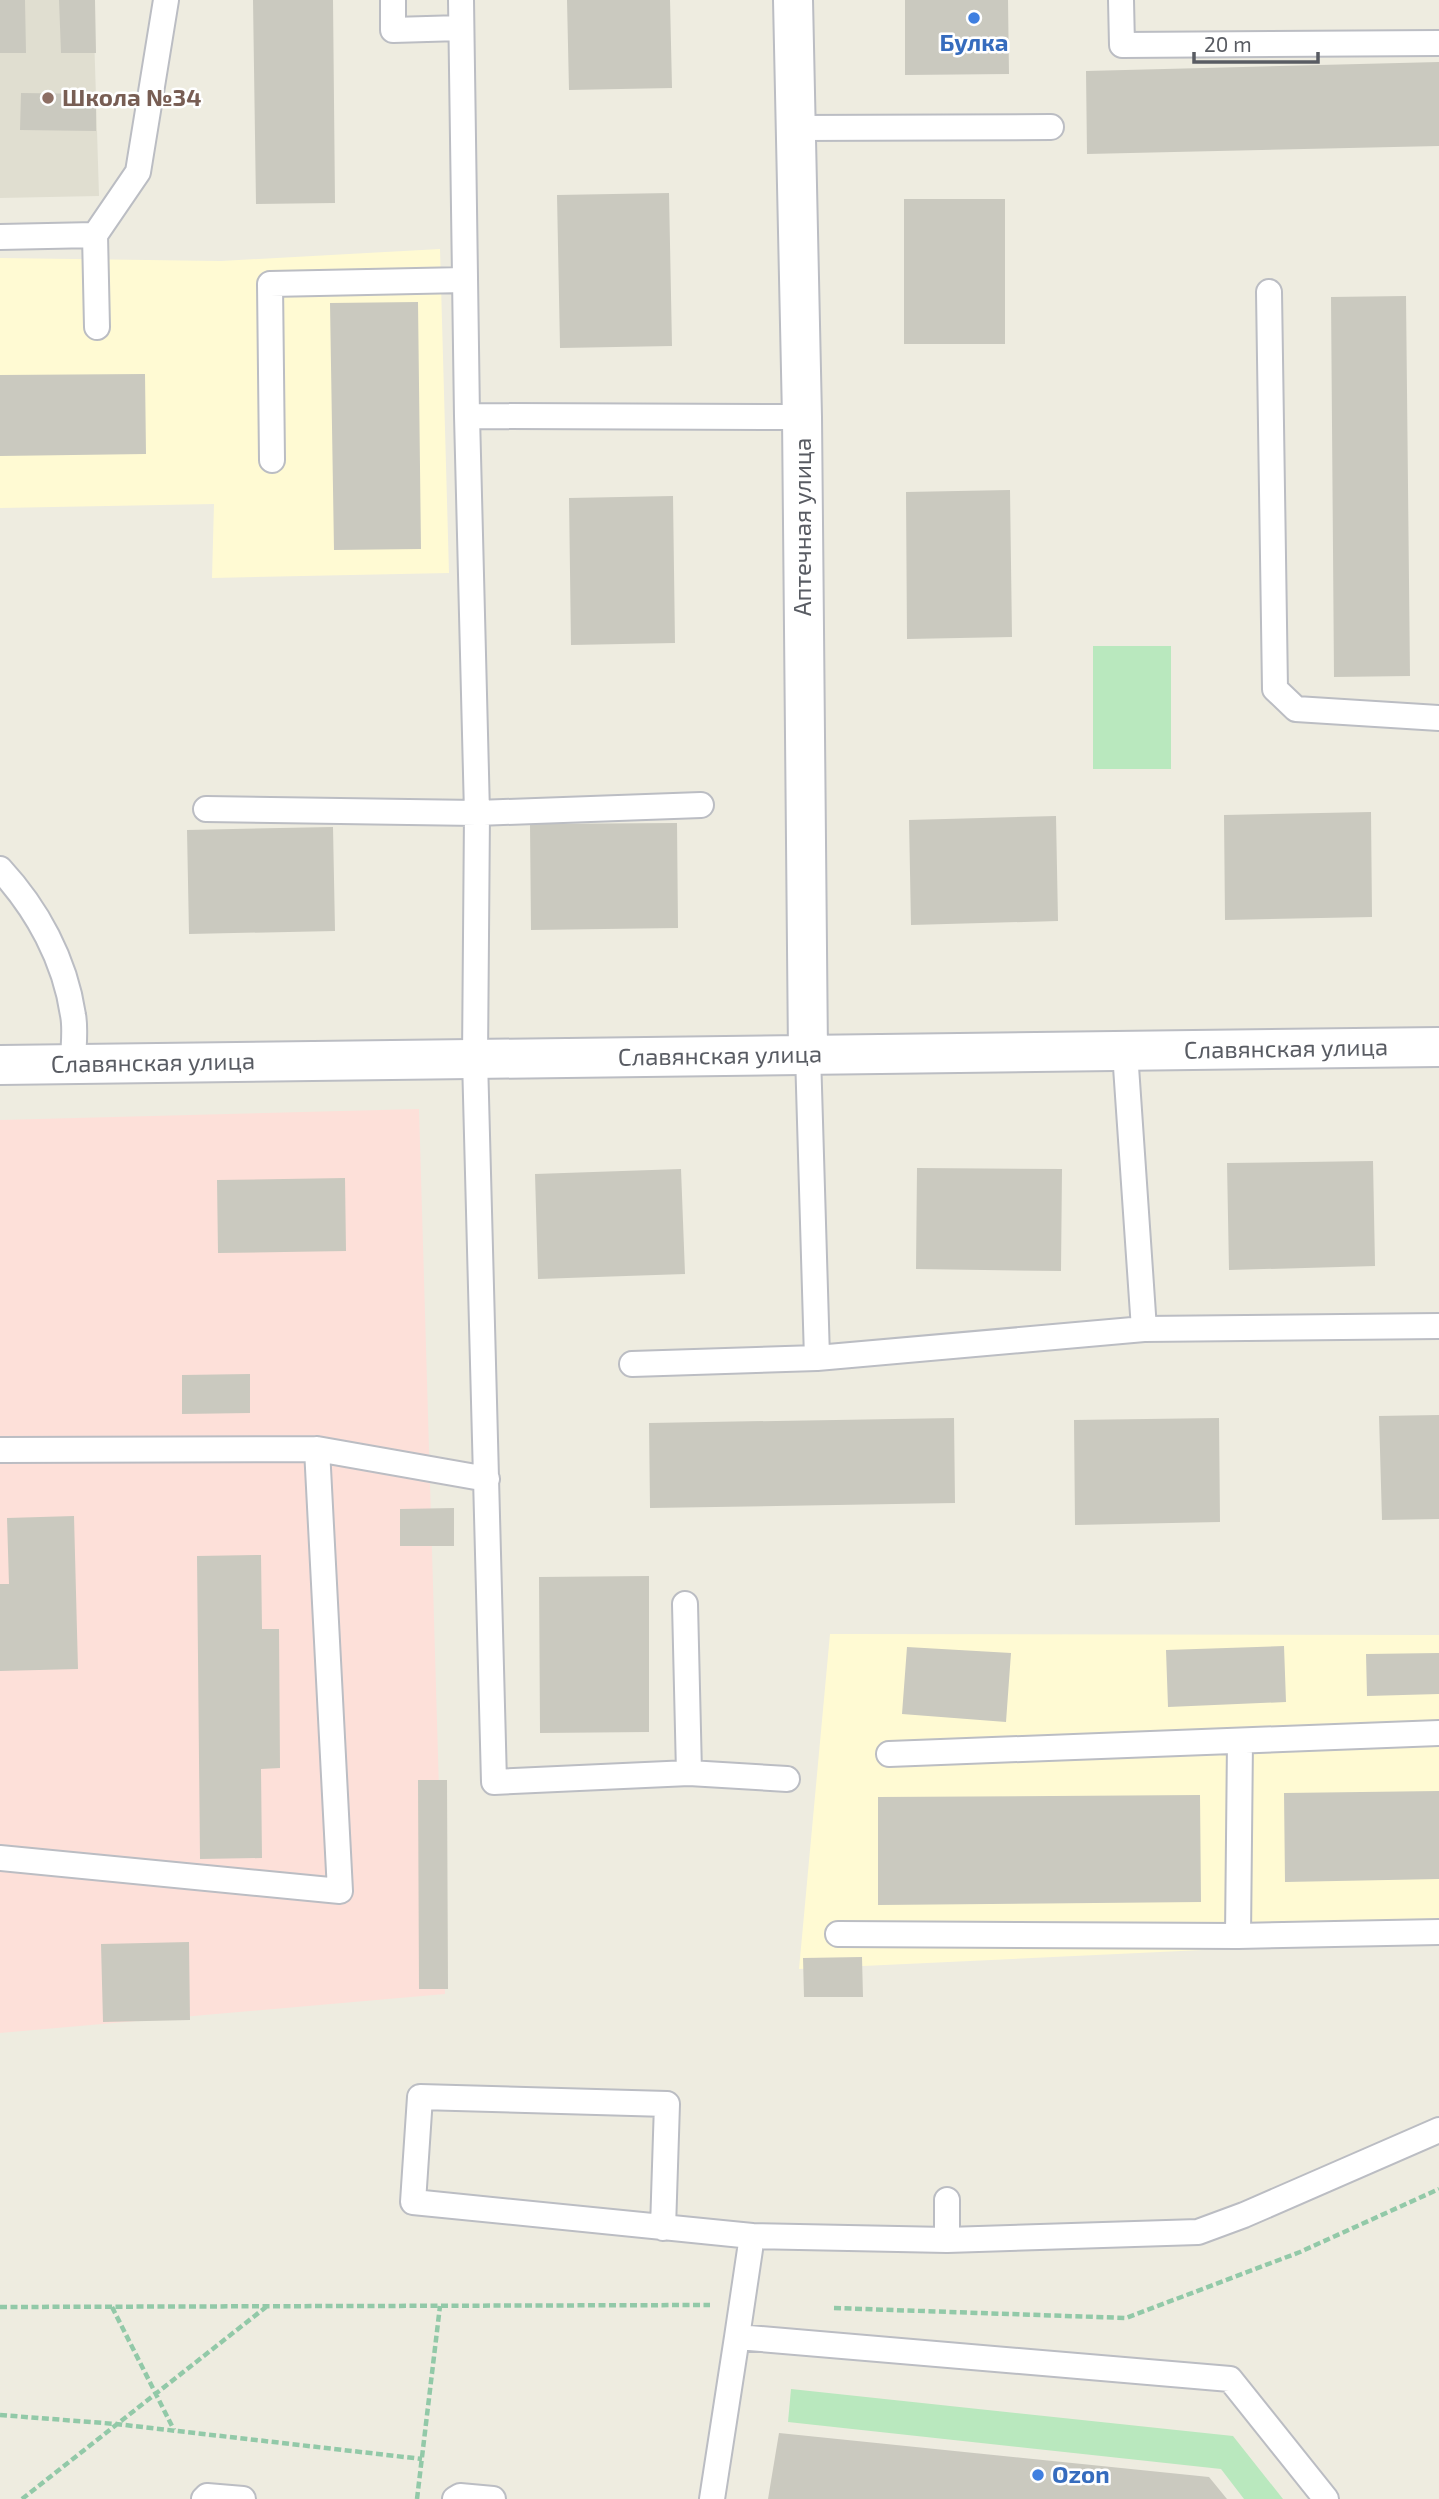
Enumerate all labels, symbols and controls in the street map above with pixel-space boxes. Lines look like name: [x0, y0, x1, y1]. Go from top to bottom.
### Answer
marker: Булка: [966, 10, 982, 26]
scale bar: [1194, 21, 1318, 65]
place label: Булка: [939, 27, 1009, 56]
text: 20 m: [1204, 31, 1252, 56]
place label: Школа №34: [62, 82, 201, 111]
marker: Школа №34: [40, 90, 56, 106]
street label: Аптечная улица: [787, 438, 817, 616]
street label: Славянская улица: [1184, 1031, 1388, 1065]
street label: Славянская улица: [618, 1038, 822, 1072]
street label: Славянская улица: [51, 1045, 255, 1079]
place label: Ozon: [1052, 2459, 1110, 2488]
marker: Ozon: [1030, 2467, 1046, 2483]

